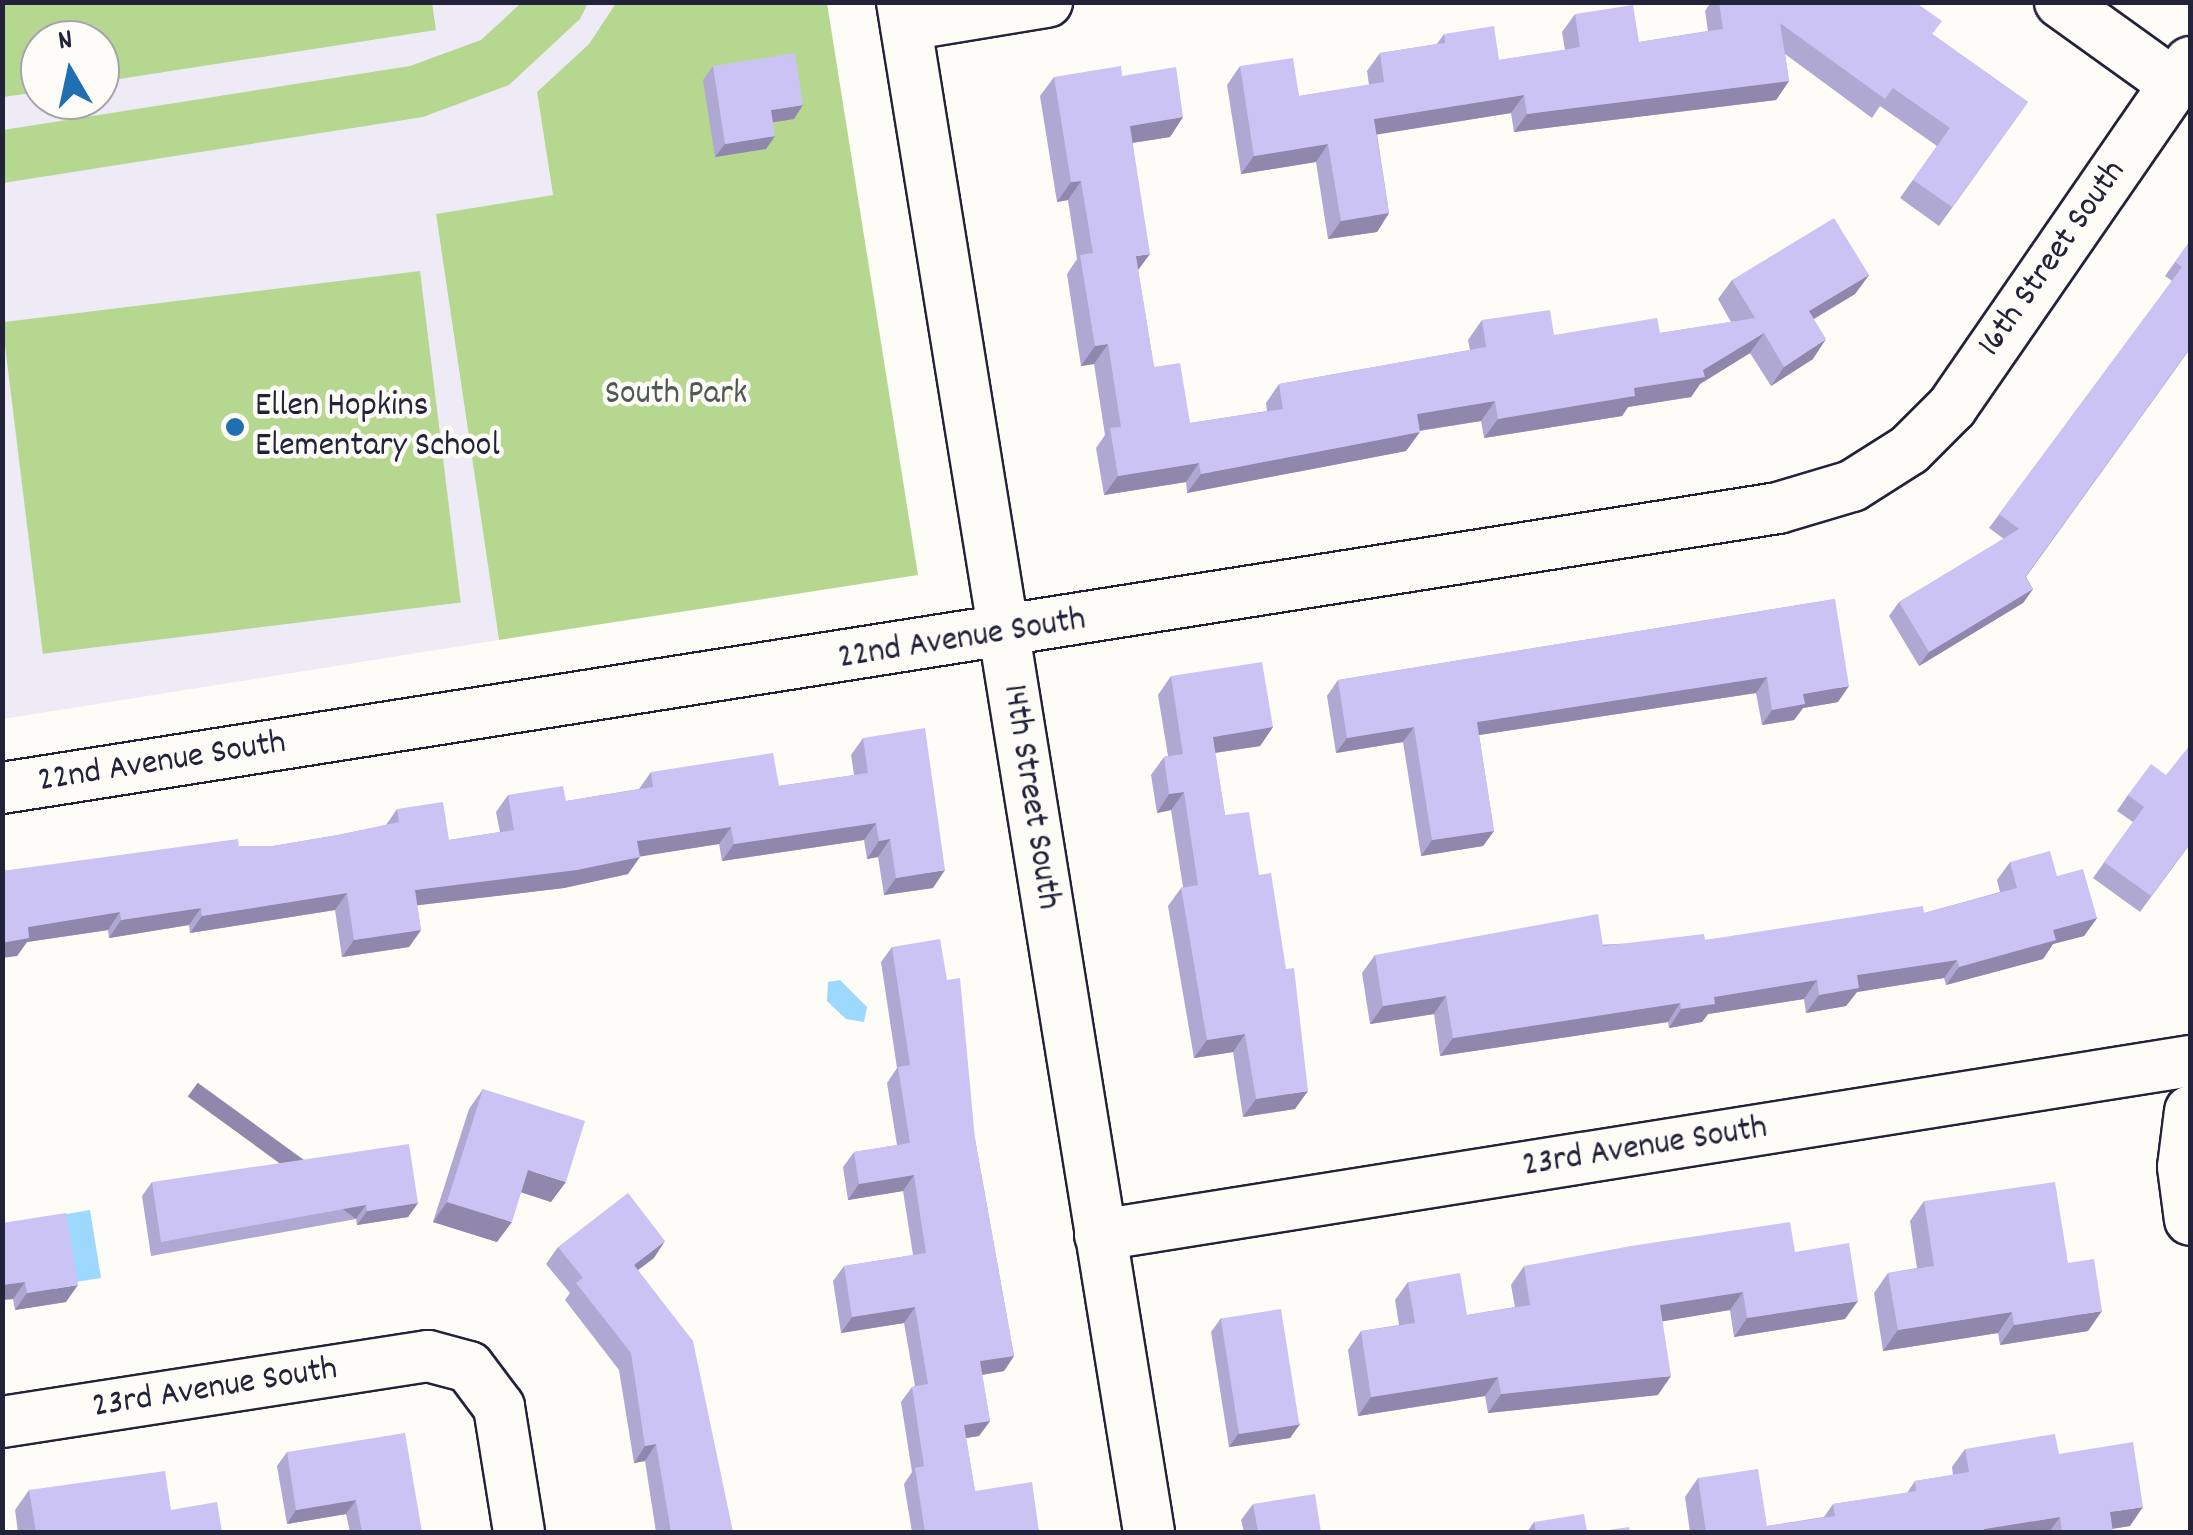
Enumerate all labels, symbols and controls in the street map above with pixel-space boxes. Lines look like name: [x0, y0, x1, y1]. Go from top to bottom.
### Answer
north arrow: [20, 20, 120, 120]
text: N: [56, 22, 76, 63]
street label: 16th Street South: [1970, 153, 2136, 365]
park label: South Park: [605, 374, 747, 416]
place label: Ellen Hopkins Elementary School: [255, 386, 500, 468]
marker: Ellen Hopkins Elementary School: [224, 416, 246, 438]
street label: 22nd Avenue South: [835, 600, 1089, 680]
street label: 14th Street South: [991, 681, 1069, 913]
street label: 22nd Avenue South: [35, 723, 289, 803]
street label: 23rd Avenue South: [1520, 1108, 1770, 1188]
street label: 23rd Avenue South: [90, 1349, 340, 1429]

